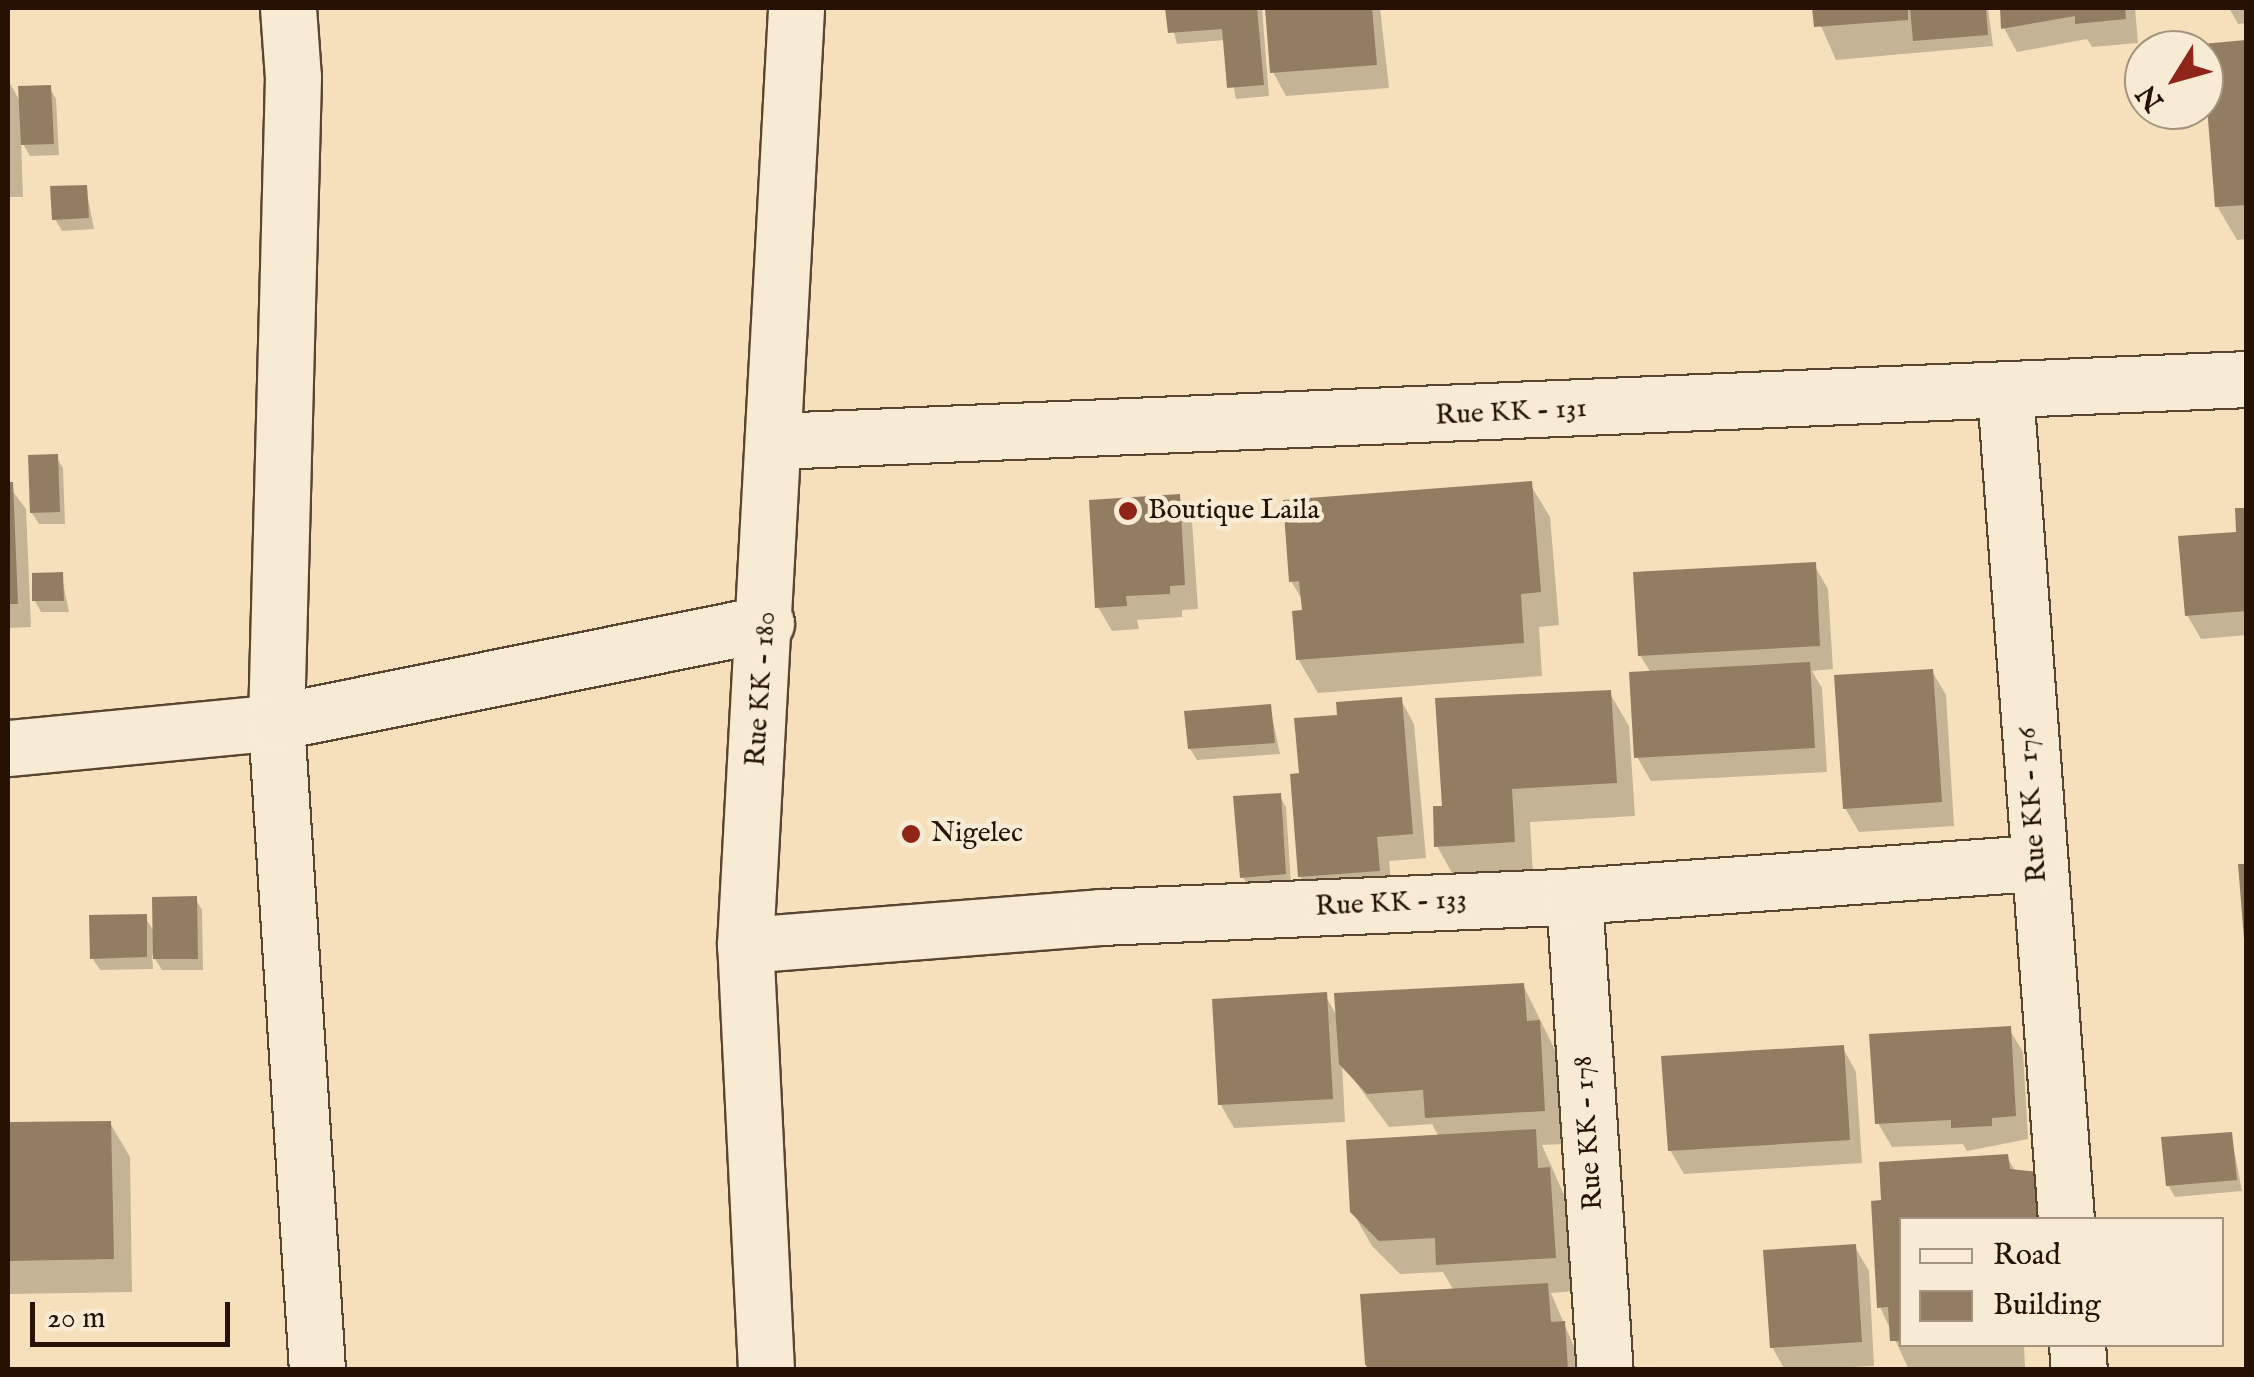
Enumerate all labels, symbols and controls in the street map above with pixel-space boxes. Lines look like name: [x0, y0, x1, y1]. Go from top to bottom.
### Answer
north arrow: [2124, 30, 2224, 130]
text: N: [2130, 77, 2173, 117]
street label: Rue KK - 131: [1434, 392, 1588, 434]
place label: Boutique Laila: [1148, 494, 1320, 528]
marker: Boutique Laila: [1117, 500, 1139, 522]
street label: Rue KK - 180: [740, 610, 784, 768]
street label: Rue KK - 176: [2011, 726, 2055, 884]
place label: Nigelec: [931, 817, 1023, 851]
marker: Nigelec: [900, 823, 922, 845]
street label: Rue KK - 133: [1314, 883, 1468, 925]
street label: Rue KK - 178: [1567, 1055, 1611, 1211]
legend: [1899, 1217, 2224, 1347]
text: Road: [1993, 1237, 2061, 1275]
scale bar: [35, 1282, 235, 1344]
text: Building: [1993, 1287, 2101, 1325]
text: 20 m: [47, 1300, 106, 1338]

